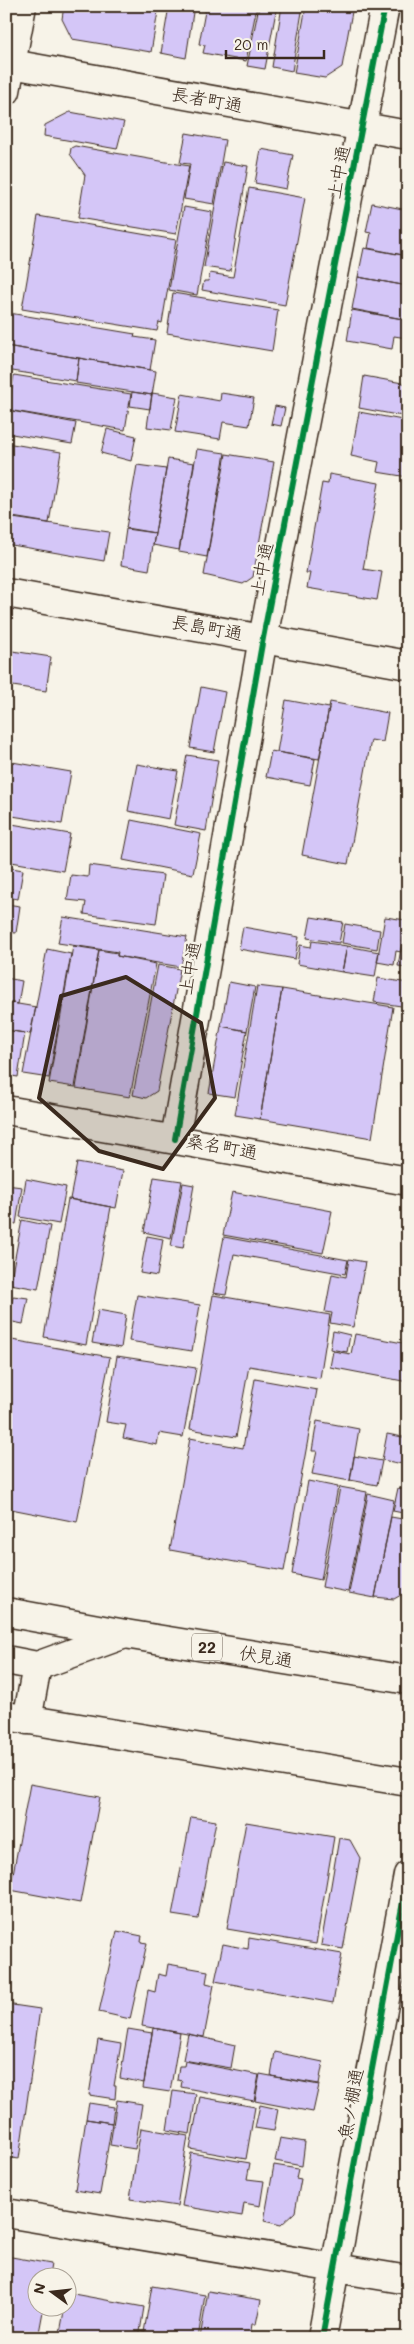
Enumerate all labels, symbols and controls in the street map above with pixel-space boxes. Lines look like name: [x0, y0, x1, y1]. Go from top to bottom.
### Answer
scale bar: [226, 28, 324, 60]
text: 20 m: [234, 34, 268, 54]
street label: 長者町通: [170, 81, 245, 117]
street label: 上中通: [321, 143, 355, 201]
street label: 上中通: [244, 540, 278, 598]
street label: 長島町通: [170, 609, 245, 645]
street label: 上中通: [173, 939, 206, 996]
street label: 桑名町通: [185, 1128, 260, 1164]
road number: 22: [192, 1634, 222, 1660]
street label: 伏見通: [238, 1640, 295, 1672]
street label: 魚ノ棚通: [332, 2066, 368, 2141]
north arrow: [28, 2266, 78, 2316]
text: N: [28, 2281, 50, 2296]

